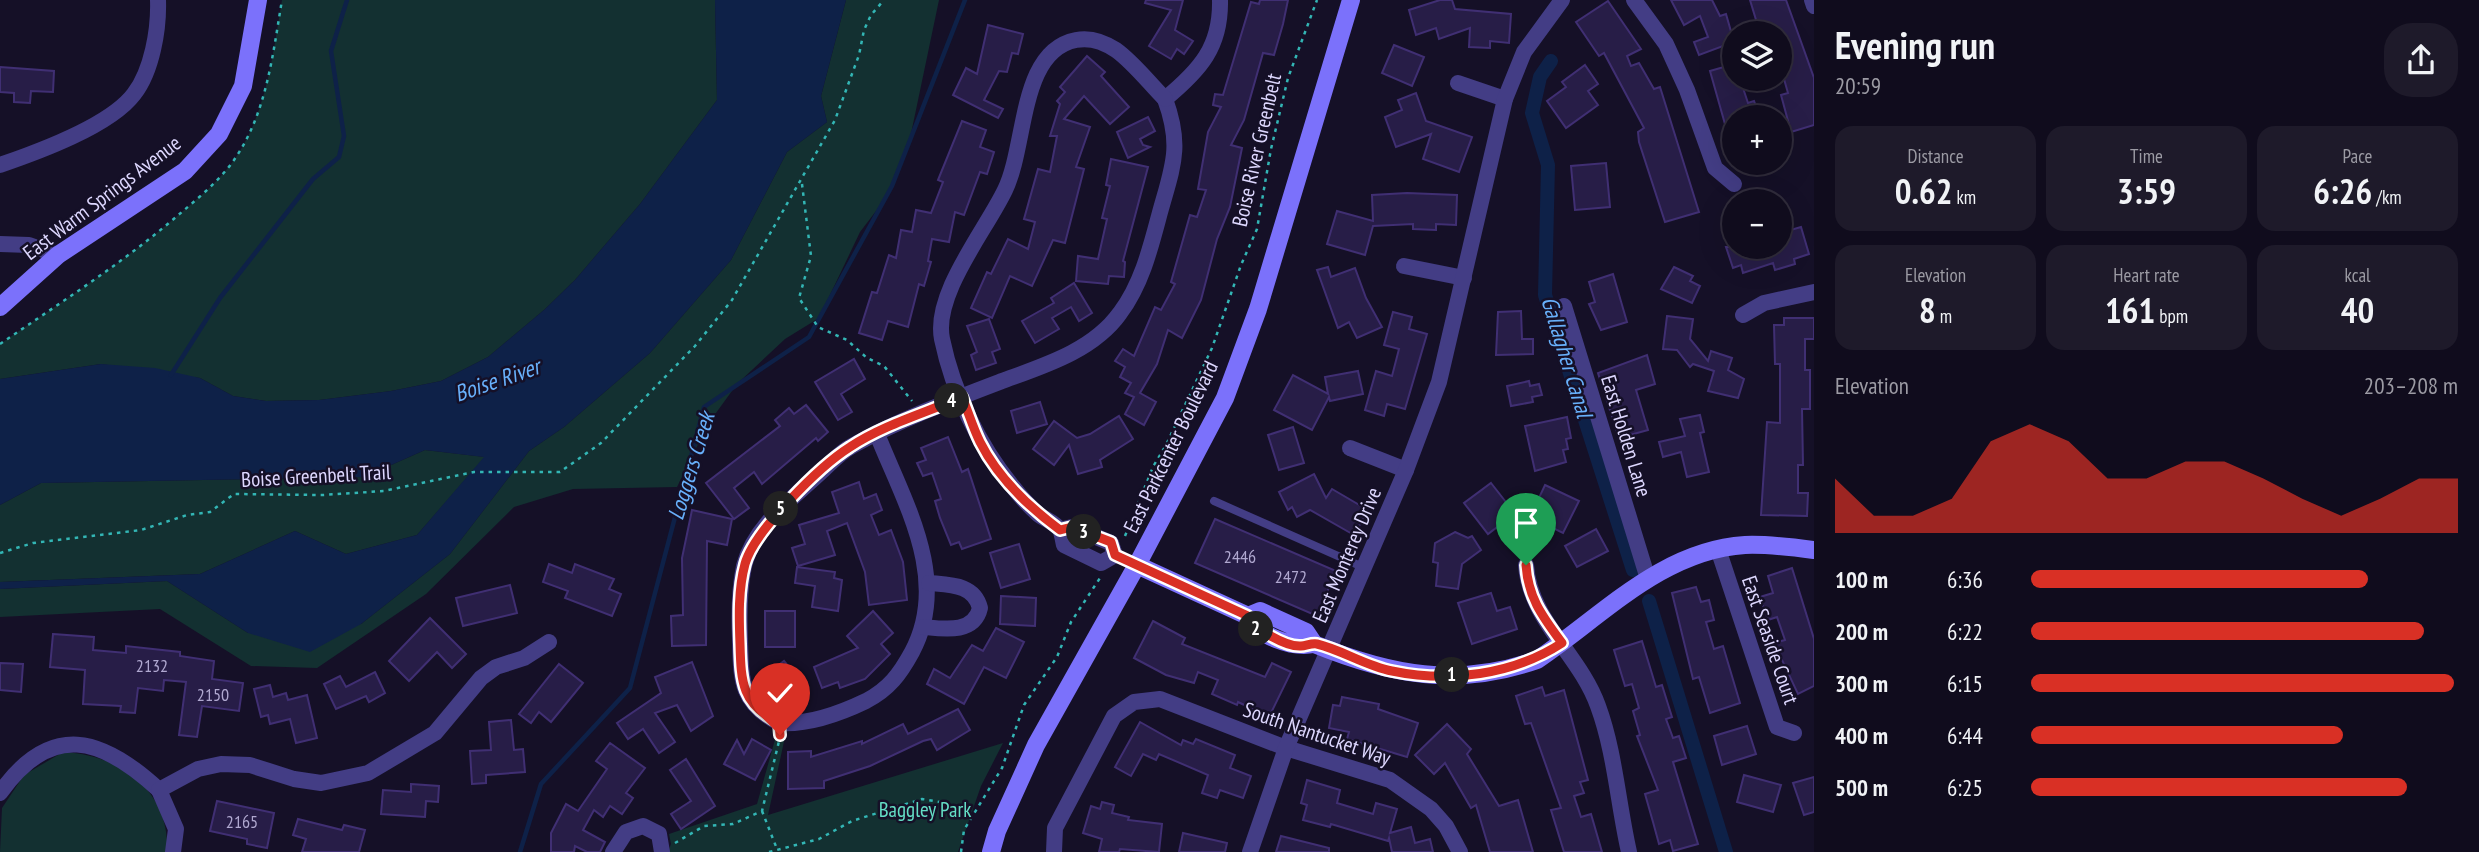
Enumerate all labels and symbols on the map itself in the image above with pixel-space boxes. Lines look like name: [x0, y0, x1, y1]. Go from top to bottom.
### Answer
street label: Boise River Greenbelt: [1226, 70, 1287, 229]
street label: East Warm Springs Avenue: [17, 129, 186, 266]
water label: Gallagher Canal: [1535, 293, 1600, 424]
water label: Boise River: [450, 350, 547, 408]
street label: East Parkcenter Boulevard: [1117, 356, 1224, 537]
street label: East Holden Lane: [1595, 372, 1658, 500]
pin: 4: [934, 384, 970, 418]
water label: Loggers Creek: [660, 406, 722, 523]
street label: Boise Greenbelt Trail: [240, 458, 392, 493]
street label: East Monterey Drive: [1306, 483, 1387, 627]
pin: 5: [764, 491, 798, 526]
pin: [1496, 493, 1556, 565]
pin: 3: [1066, 514, 1102, 550]
house number: 2446: [1224, 545, 1256, 568]
house number: 2472: [1275, 565, 1307, 588]
street label: East Seaside Court: [1736, 572, 1805, 708]
pin: 2: [1238, 612, 1274, 646]
house number: 2132: [136, 654, 168, 677]
pin: 1: [1434, 658, 1470, 692]
pin: [750, 663, 810, 735]
house number: 2150: [197, 683, 229, 706]
street label: South Nantucket Way: [1240, 696, 1395, 771]
park label: Baggley Park: [879, 796, 971, 823]
house number: 2165: [226, 810, 258, 833]

